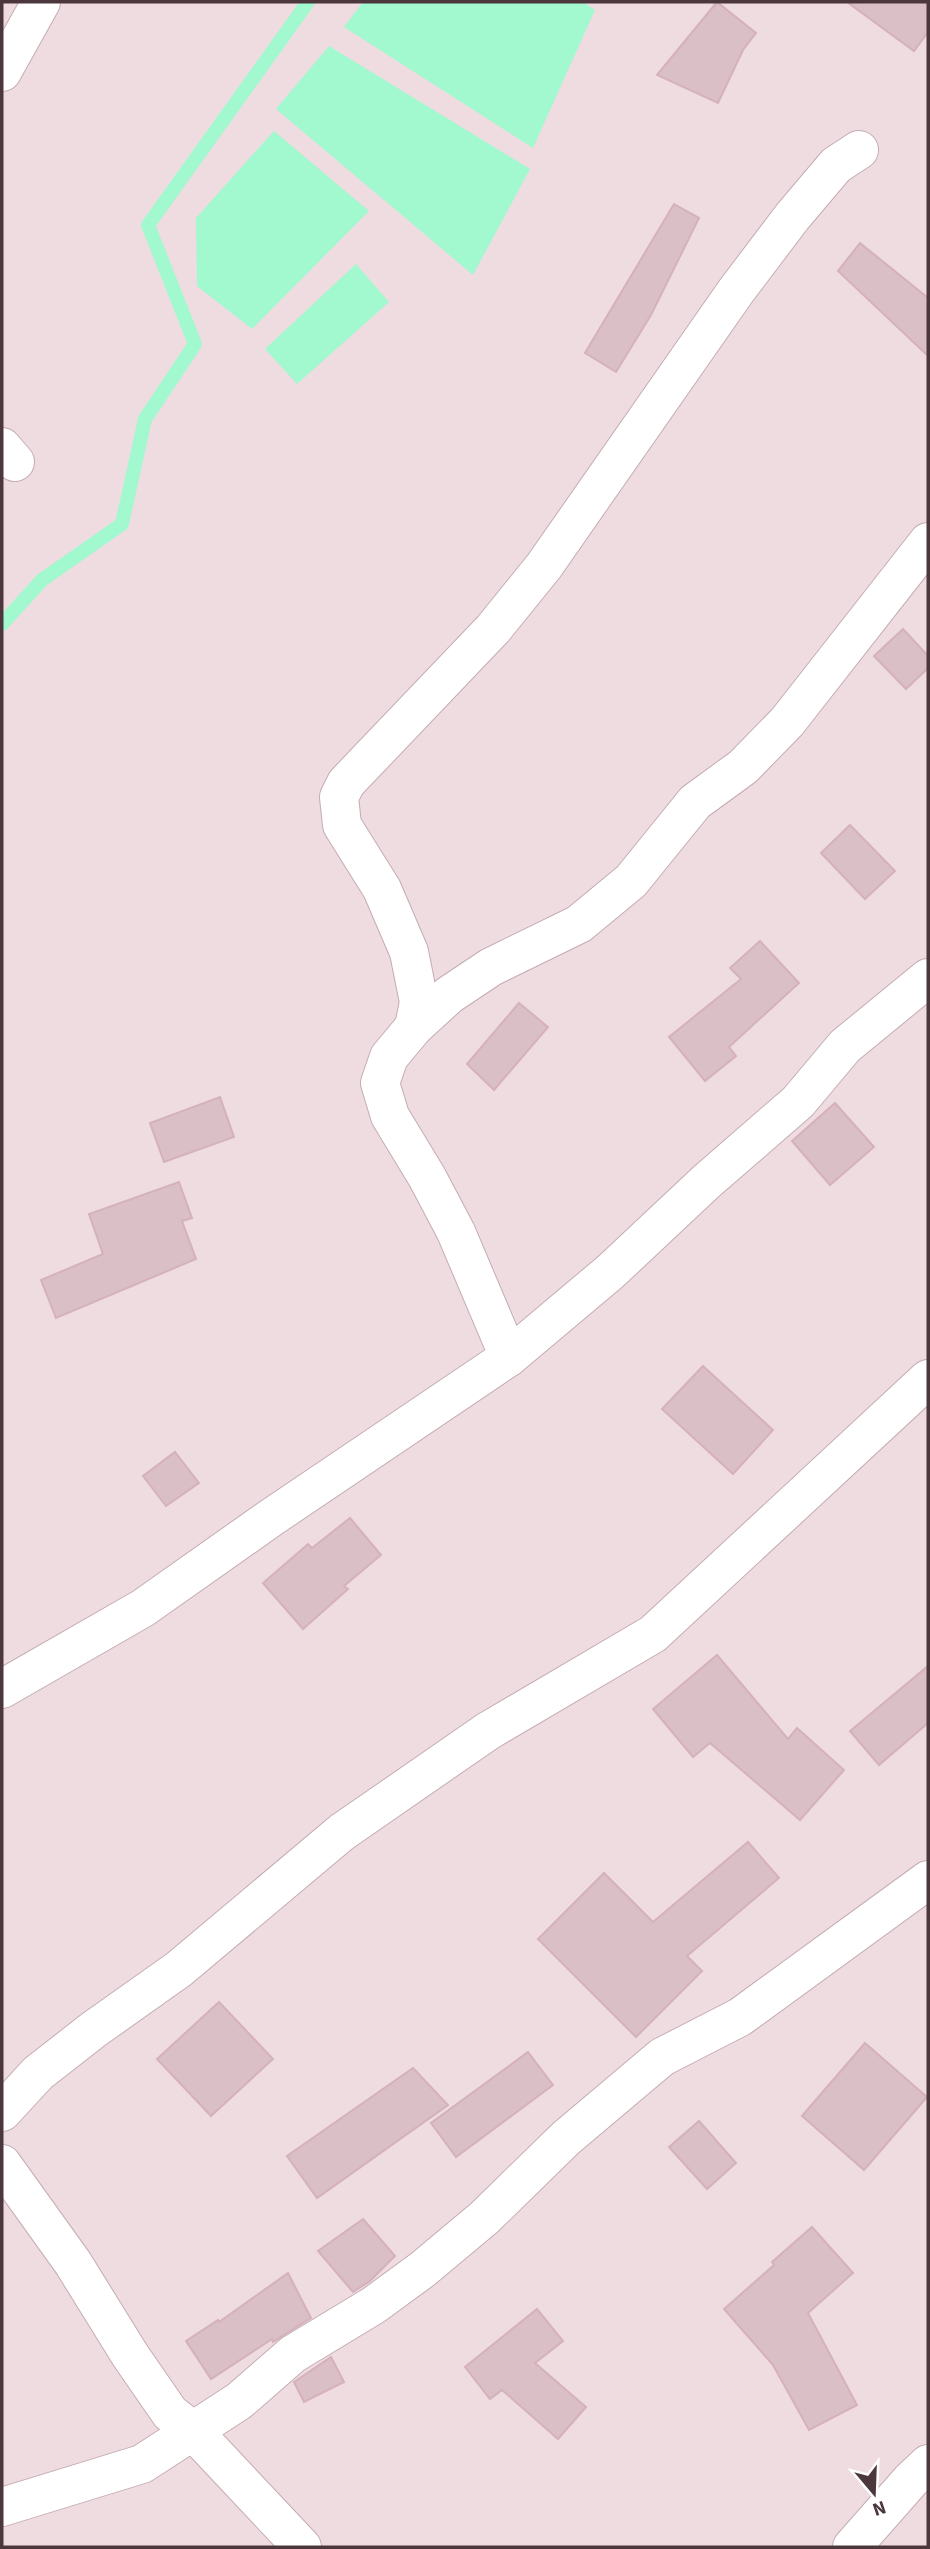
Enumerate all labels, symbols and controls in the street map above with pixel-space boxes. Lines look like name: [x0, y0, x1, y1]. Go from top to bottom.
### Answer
north arrow: [839, 2458, 909, 2528]
text: N: [869, 2493, 889, 2522]

